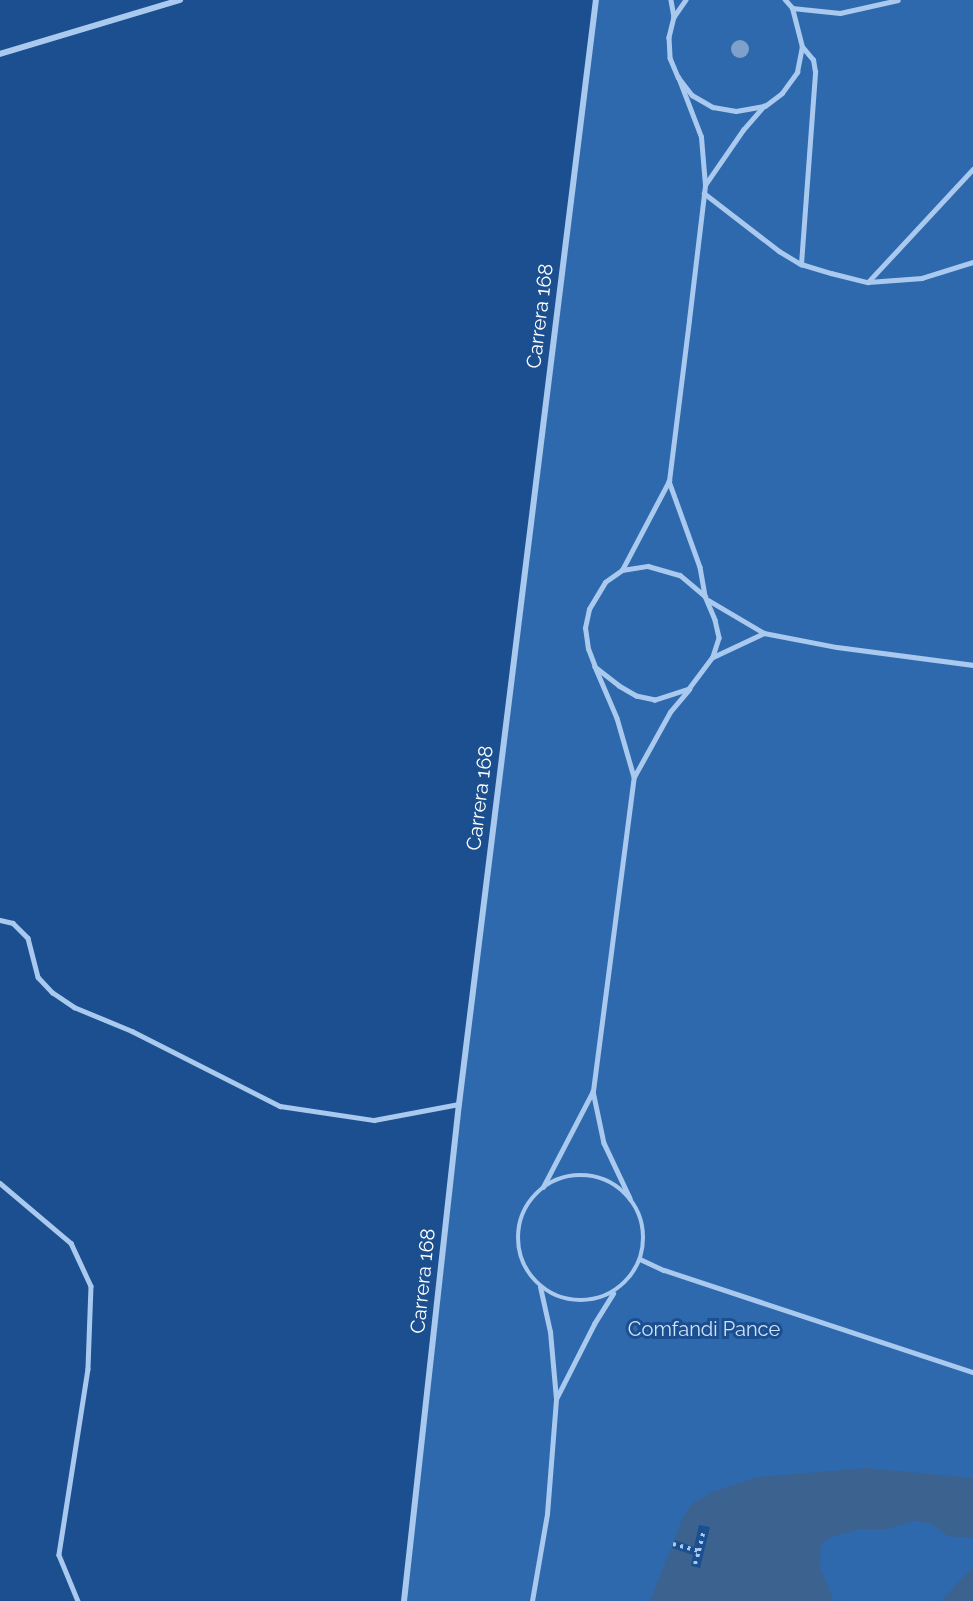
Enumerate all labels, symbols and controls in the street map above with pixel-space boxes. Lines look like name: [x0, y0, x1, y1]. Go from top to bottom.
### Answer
street label: Carrera 168: [522, 262, 558, 370]
street label: Carrera 168: [462, 744, 498, 852]
street label: Carrera 168: [406, 1227, 440, 1335]
park label: Comfandi Pance: [628, 1317, 780, 1341]

